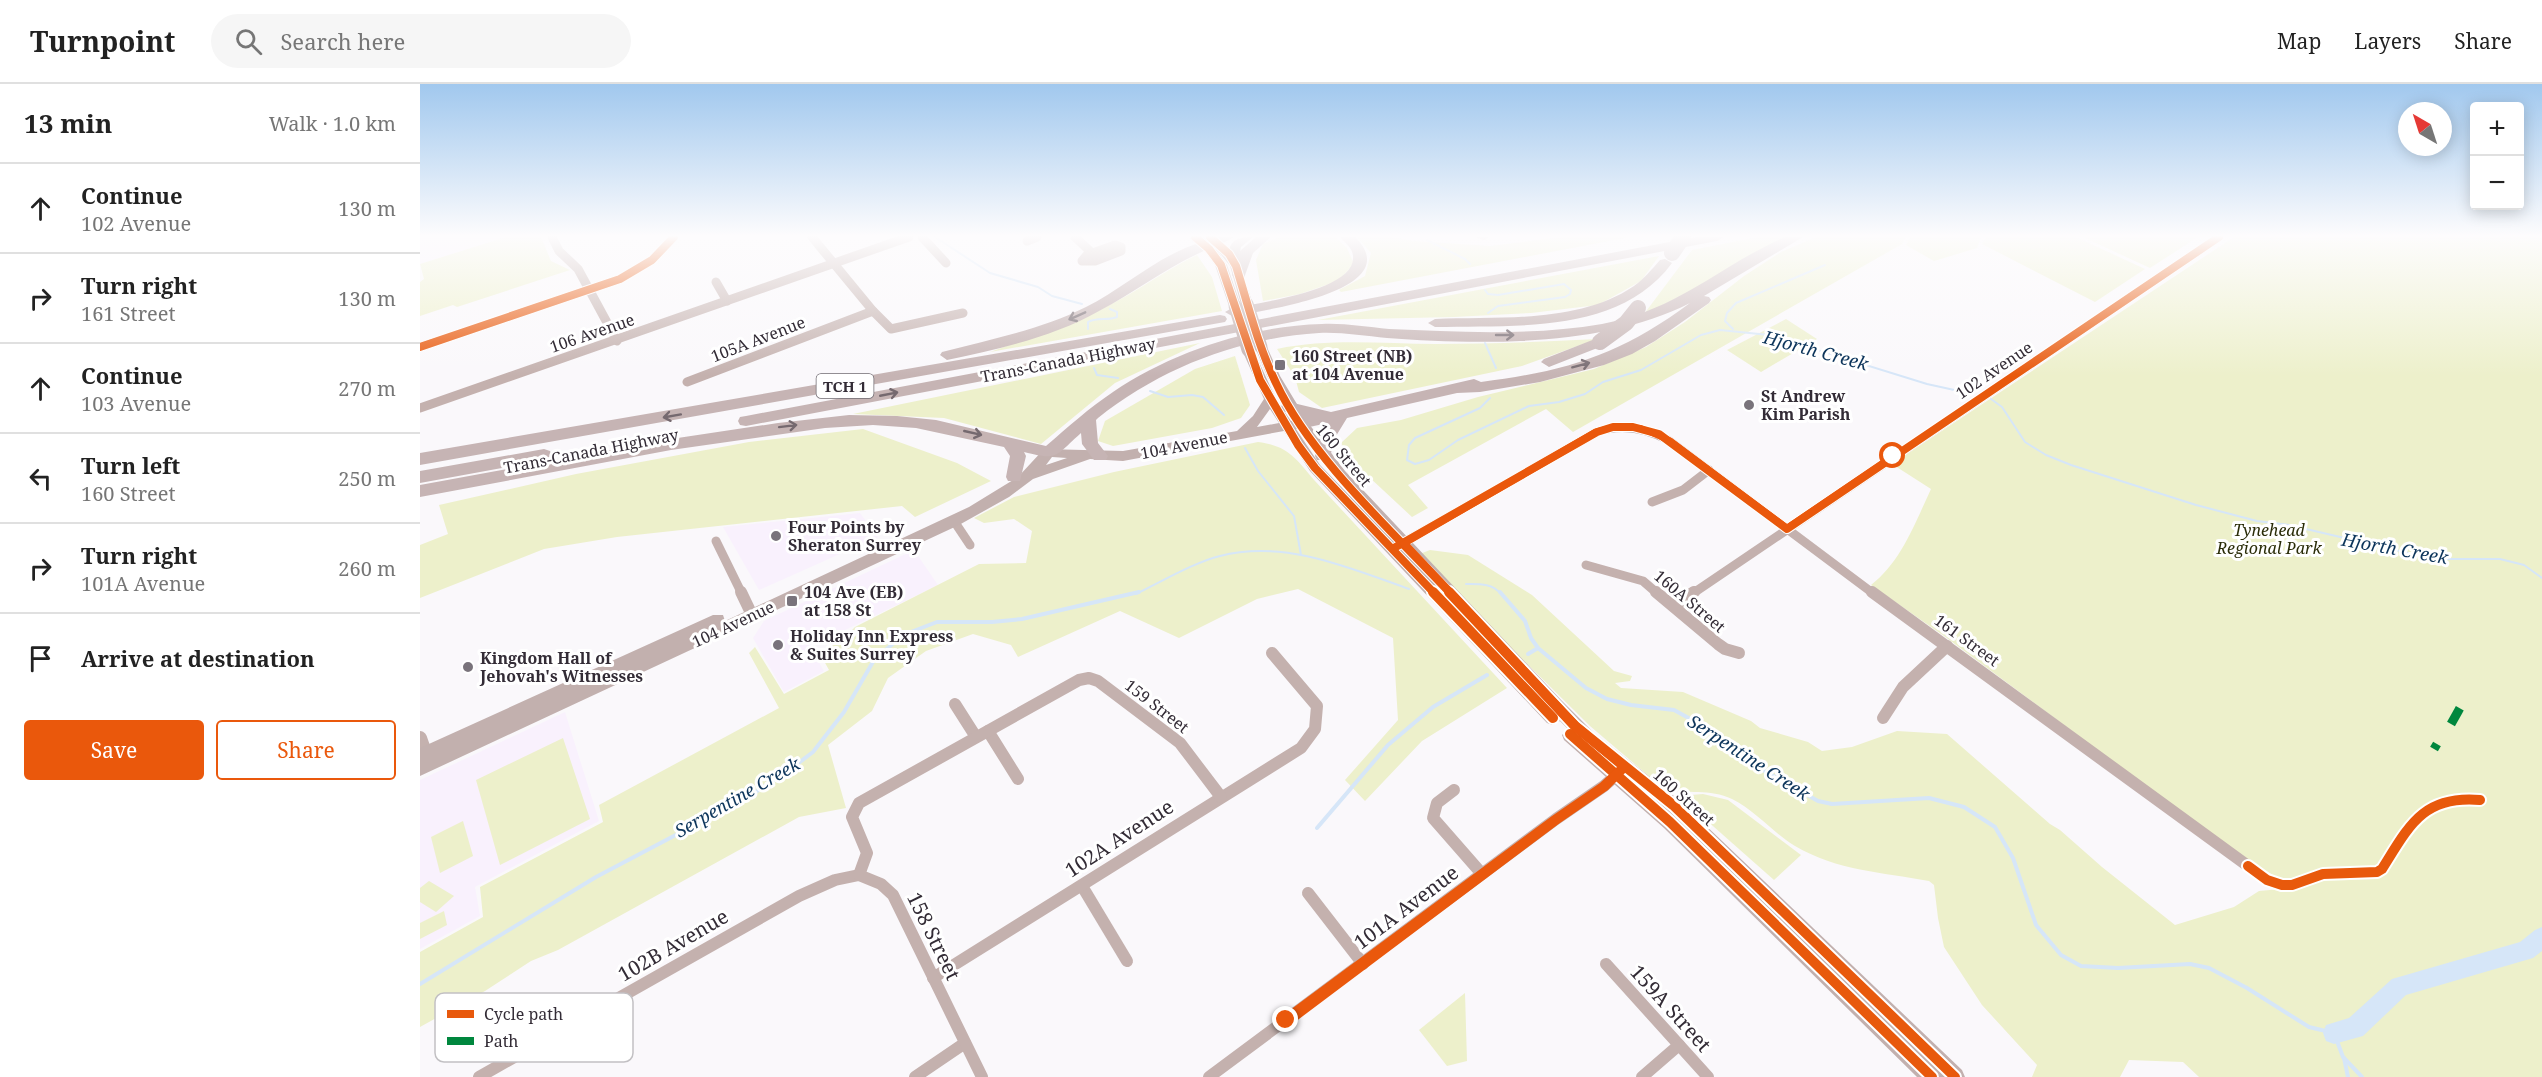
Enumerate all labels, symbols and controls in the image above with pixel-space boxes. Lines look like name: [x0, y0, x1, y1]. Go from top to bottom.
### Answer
search box: [211, 14, 631, 68]
text: Turnpoint: [30, 22, 175, 60]
icon: search: [232, 25, 265, 58]
text: Search here: [280, 26, 405, 56]
text: Map: [2277, 27, 2321, 55]
text: Layers: [2354, 27, 2421, 55]
text: Share: [2454, 27, 2512, 55]
north arrow: [2398, 102, 2452, 156]
map controls: [2470, 102, 2524, 210]
button: +: [2470, 102, 2524, 156]
text: 13 min: [24, 105, 112, 141]
text: Walk · 1.0 km: [269, 110, 396, 137]
button: −: [2470, 156, 2524, 210]
text: Continue: [81, 180, 183, 210]
icon: ahead: [24, 192, 57, 225]
text: 130 m: [338, 195, 396, 222]
text: 102 Avenue: [81, 210, 191, 237]
text: Turn right: [81, 270, 197, 300]
icon: right: [24, 282, 57, 315]
text: 130 m: [338, 285, 396, 312]
text: 161 Street: [81, 300, 176, 327]
street label: 106 Avenue: [547, 308, 637, 358]
street label: 105A Avenue: [708, 311, 808, 367]
one-way arrow: [1068, 311, 1086, 323]
water label: Hjorth Creek: [1760, 324, 1872, 376]
one-way arrow: [1495, 329, 1515, 341]
street label: Trans-Canada Highway: [979, 332, 1158, 388]
street label: 102 Avenue: [1951, 336, 2037, 404]
place label: 160 Street (NB) at 104 Avenue: [1292, 345, 1413, 385]
marker: 160 Street (NB) at 104 Avenue: [1273, 358, 1287, 372]
one-way arrow: [1571, 359, 1590, 371]
text: Continue: [81, 360, 183, 390]
icon: ahead: [24, 372, 57, 405]
road number: TCH 1: [816, 374, 874, 398]
text: 270 m: [338, 375, 396, 402]
place label: St Andrew Kim Parish: [1761, 385, 1851, 425]
one-way arrow: [879, 388, 898, 399]
text: 103 Avenue: [81, 390, 191, 417]
marker: St Andrew Kim Parish: [1742, 398, 1756, 412]
one-way arrow: [663, 411, 683, 422]
street label: 160 Street: [1311, 419, 1377, 491]
one-way arrow: [777, 421, 797, 432]
street label: Trans-Canada Highway: [502, 423, 681, 479]
street label: 104 Avenue: [1139, 426, 1229, 464]
one-way arrow: [963, 428, 982, 439]
route start: [1879, 442, 1905, 468]
text: Turn left: [81, 450, 180, 480]
icon: left: [24, 462, 57, 495]
text: 250 m: [338, 465, 396, 492]
text: 160 Street: [81, 480, 176, 507]
place label: Four Points by Sheraton Surrey: [788, 516, 922, 556]
park label: Tynehead Regional Park: [2215, 519, 2322, 559]
water label: Hjorth Creek: [2339, 527, 2451, 569]
marker: Four Points by Sheraton Surrey: [769, 529, 783, 543]
text: Turn right: [81, 540, 197, 570]
icon: right: [24, 552, 57, 585]
text: 260 m: [338, 555, 396, 582]
street label: 160A Street: [1650, 565, 1731, 638]
text: 101A Avenue: [81, 570, 205, 597]
place label: 104 Ave (EB) at 158 St: [804, 581, 903, 621]
marker: 104 Ave (EB) at 158 St: [785, 594, 799, 608]
street label: 104 Avenue: [688, 595, 778, 653]
street label: 161 Street: [1930, 609, 2004, 671]
place label: Holiday Inn Express & Suites Surrey: [790, 625, 954, 665]
marker: Holiday Inn Express & Suites Surrey: [771, 638, 785, 652]
icon: arrive: [24, 642, 57, 675]
text: Arrive at destination: [81, 643, 315, 673]
place label: Kingdom Hall of Jehovah's Witnesses: [479, 647, 643, 687]
marker: Kingdom Hall of Jehovah's Witnesses: [461, 660, 475, 674]
street label: 159 Street: [1120, 674, 1194, 738]
water label: Serpentine Creek: [1683, 709, 1815, 806]
button: Save: [24, 720, 204, 780]
button: Share: [216, 720, 396, 780]
water label: Serpentine Creek: [670, 751, 805, 843]
street label: 160 Street: [1649, 764, 1720, 831]
street label: 102A Avenue: [1060, 793, 1178, 883]
street label: 101A Avenue: [1348, 859, 1464, 955]
street label: 158 Street: [901, 888, 967, 984]
street label: 102B Avenue: [613, 902, 733, 988]
street label: 159A Street: [1625, 959, 1717, 1057]
legend: [435, 993, 633, 1062]
text: Cycle path: [484, 1003, 563, 1025]
route end: [1272, 1006, 1298, 1032]
text: Path: [484, 1030, 518, 1052]

